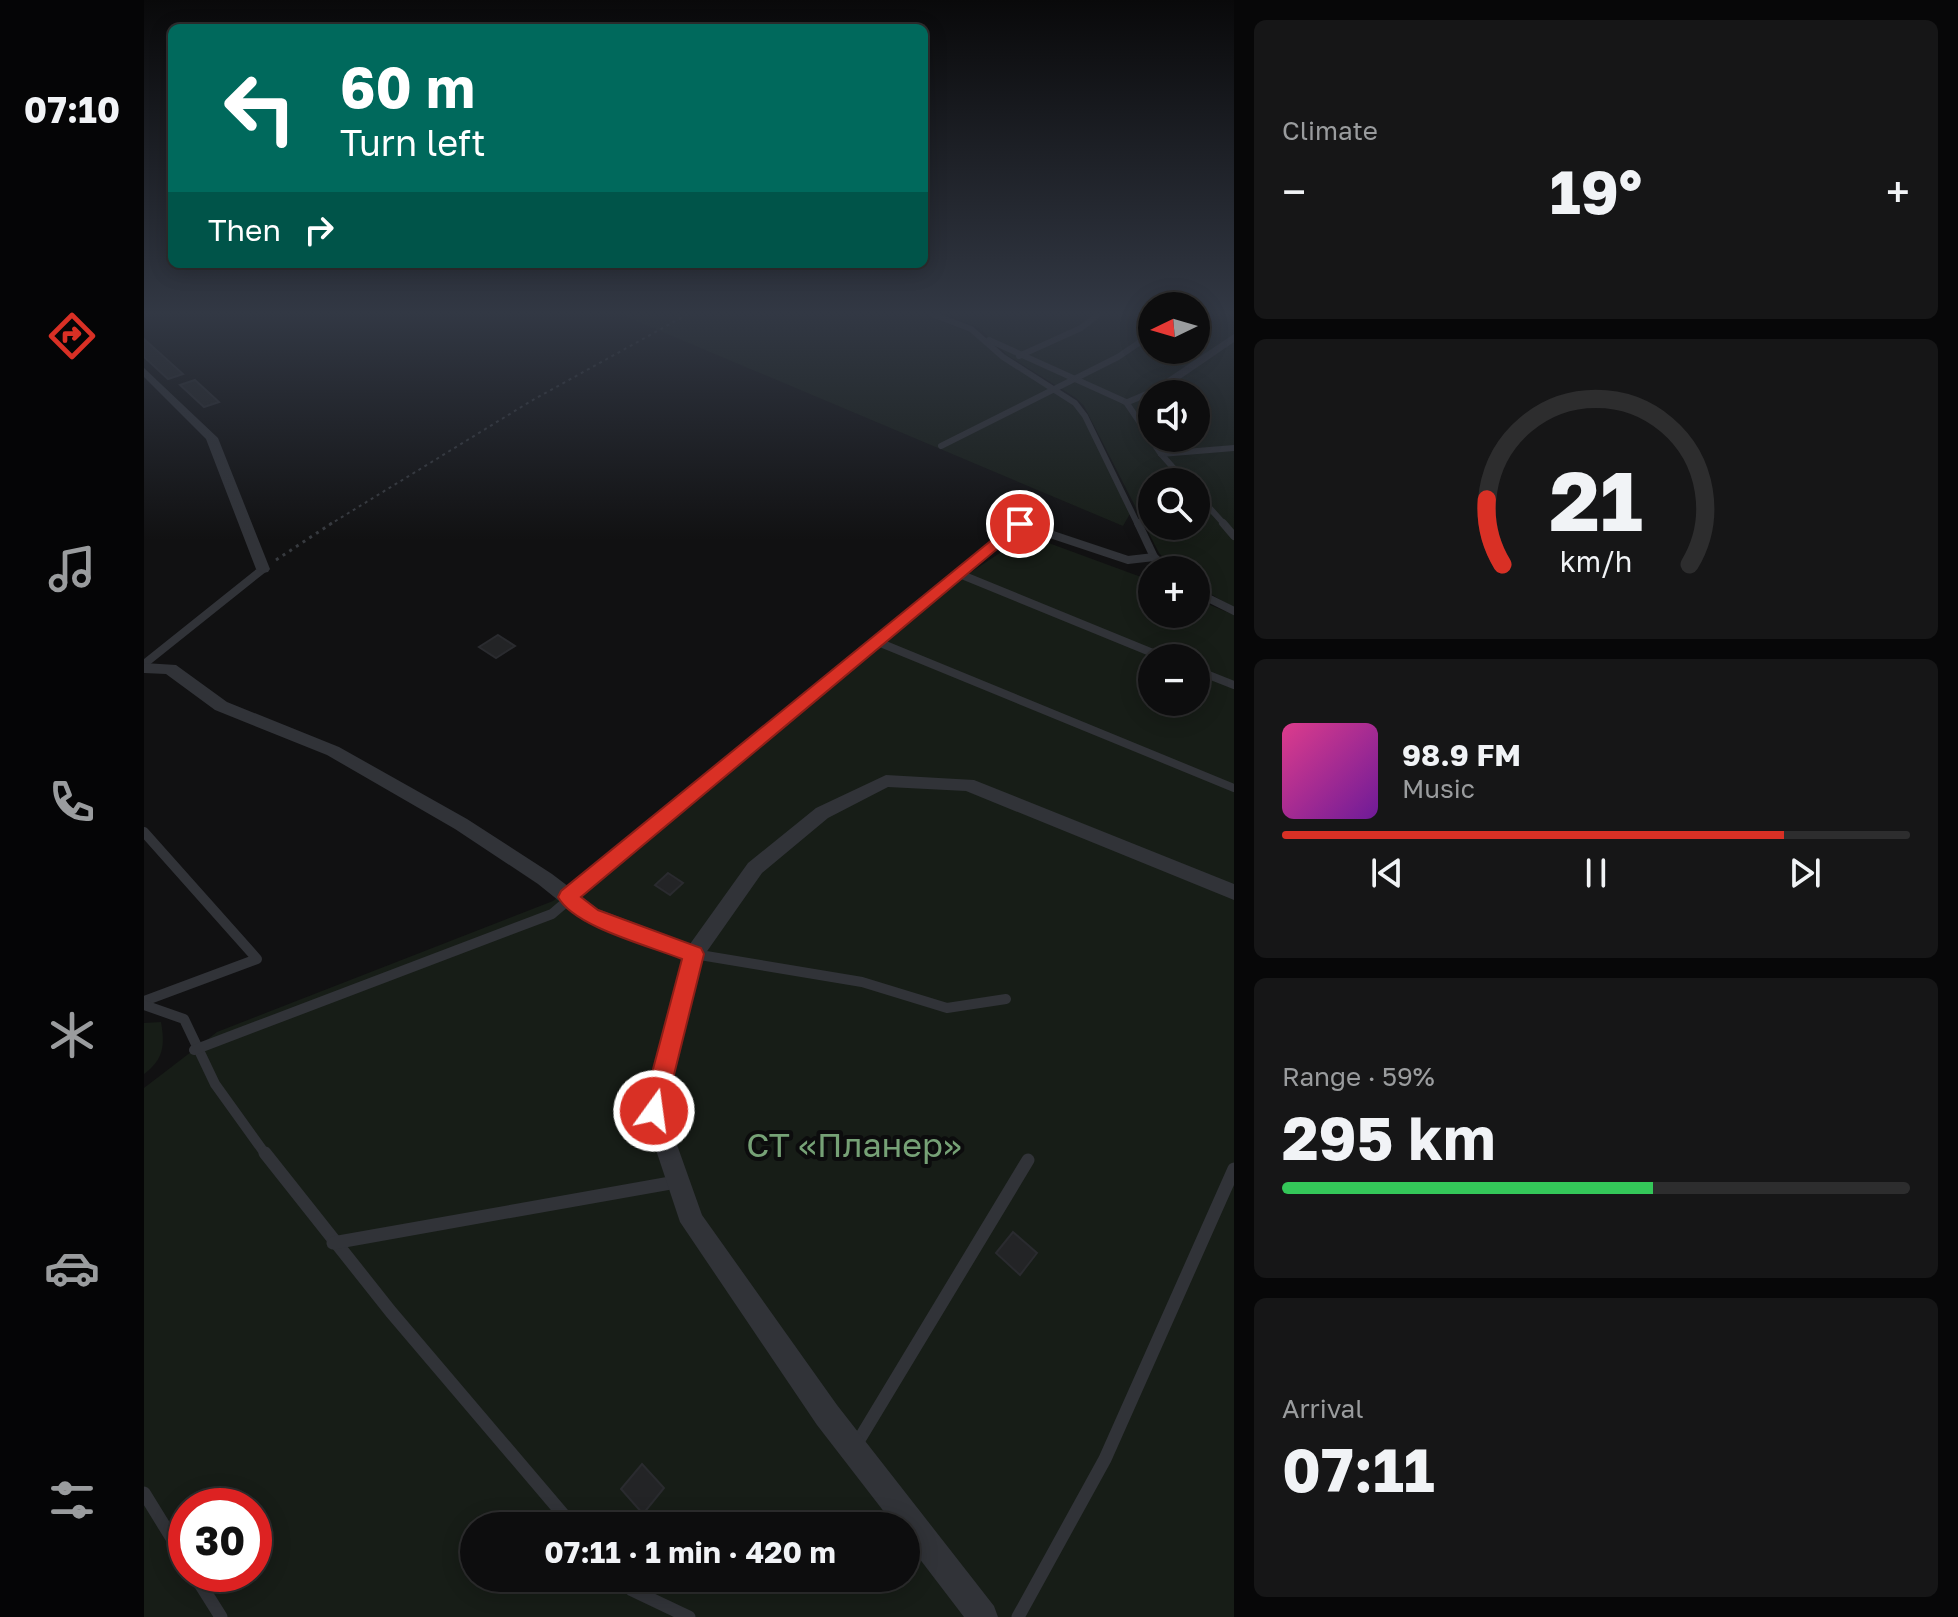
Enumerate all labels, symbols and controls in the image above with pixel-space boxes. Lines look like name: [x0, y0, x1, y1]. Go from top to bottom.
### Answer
text: 60 m: [340, 53, 475, 120]
icon: left: [208, 56, 312, 160]
text: 07:10: [24, 88, 120, 131]
text: Climate: [1282, 115, 1378, 146]
text: Turn left: [340, 121, 486, 164]
text: 19°: [1550, 155, 1642, 227]
text: −: [1282, 165, 1306, 218]
text: +: [1886, 165, 1910, 218]
icon: right: [297, 208, 341, 252]
text: Then: [208, 212, 281, 248]
north arrow: [1138, 292, 1210, 364]
map controls: [1138, 292, 1210, 716]
icon: directions: [44, 308, 100, 364]
button: sound: [1138, 380, 1210, 452]
text: 21: [1549, 449, 1643, 549]
button: search: [1138, 468, 1210, 540]
pin: [986, 490, 1054, 558]
icon: arrive: [998, 502, 1042, 546]
icon: music: [44, 541, 100, 597]
text: km/h: [1560, 544, 1632, 578]
button: +: [1138, 556, 1210, 628]
button: −: [1138, 644, 1210, 716]
text: 98.9 FM: [1402, 737, 1521, 773]
text: Music: [1402, 773, 1475, 804]
icon: phone: [44, 774, 100, 830]
icon: previous: [1365, 851, 1409, 895]
icon: pause: [1574, 851, 1618, 895]
icon: next: [1783, 851, 1827, 895]
icon: climate: [44, 1007, 100, 1063]
text: Range · 59%: [1282, 1061, 1435, 1092]
position arrow: [612, 1069, 696, 1153]
text: 295 km: [1282, 1101, 1496, 1173]
park label: СТ «Планер»: [746, 1124, 962, 1164]
icon: car: [44, 1240, 100, 1296]
text: Arrival: [1282, 1393, 1363, 1424]
text: 07:11: [1282, 1433, 1435, 1505]
icon: filters: [44, 1472, 100, 1528]
speed limit sign: 30: [168, 1488, 272, 1592]
text: 07:11 · 1 min · 420 m: [544, 1534, 836, 1570]

